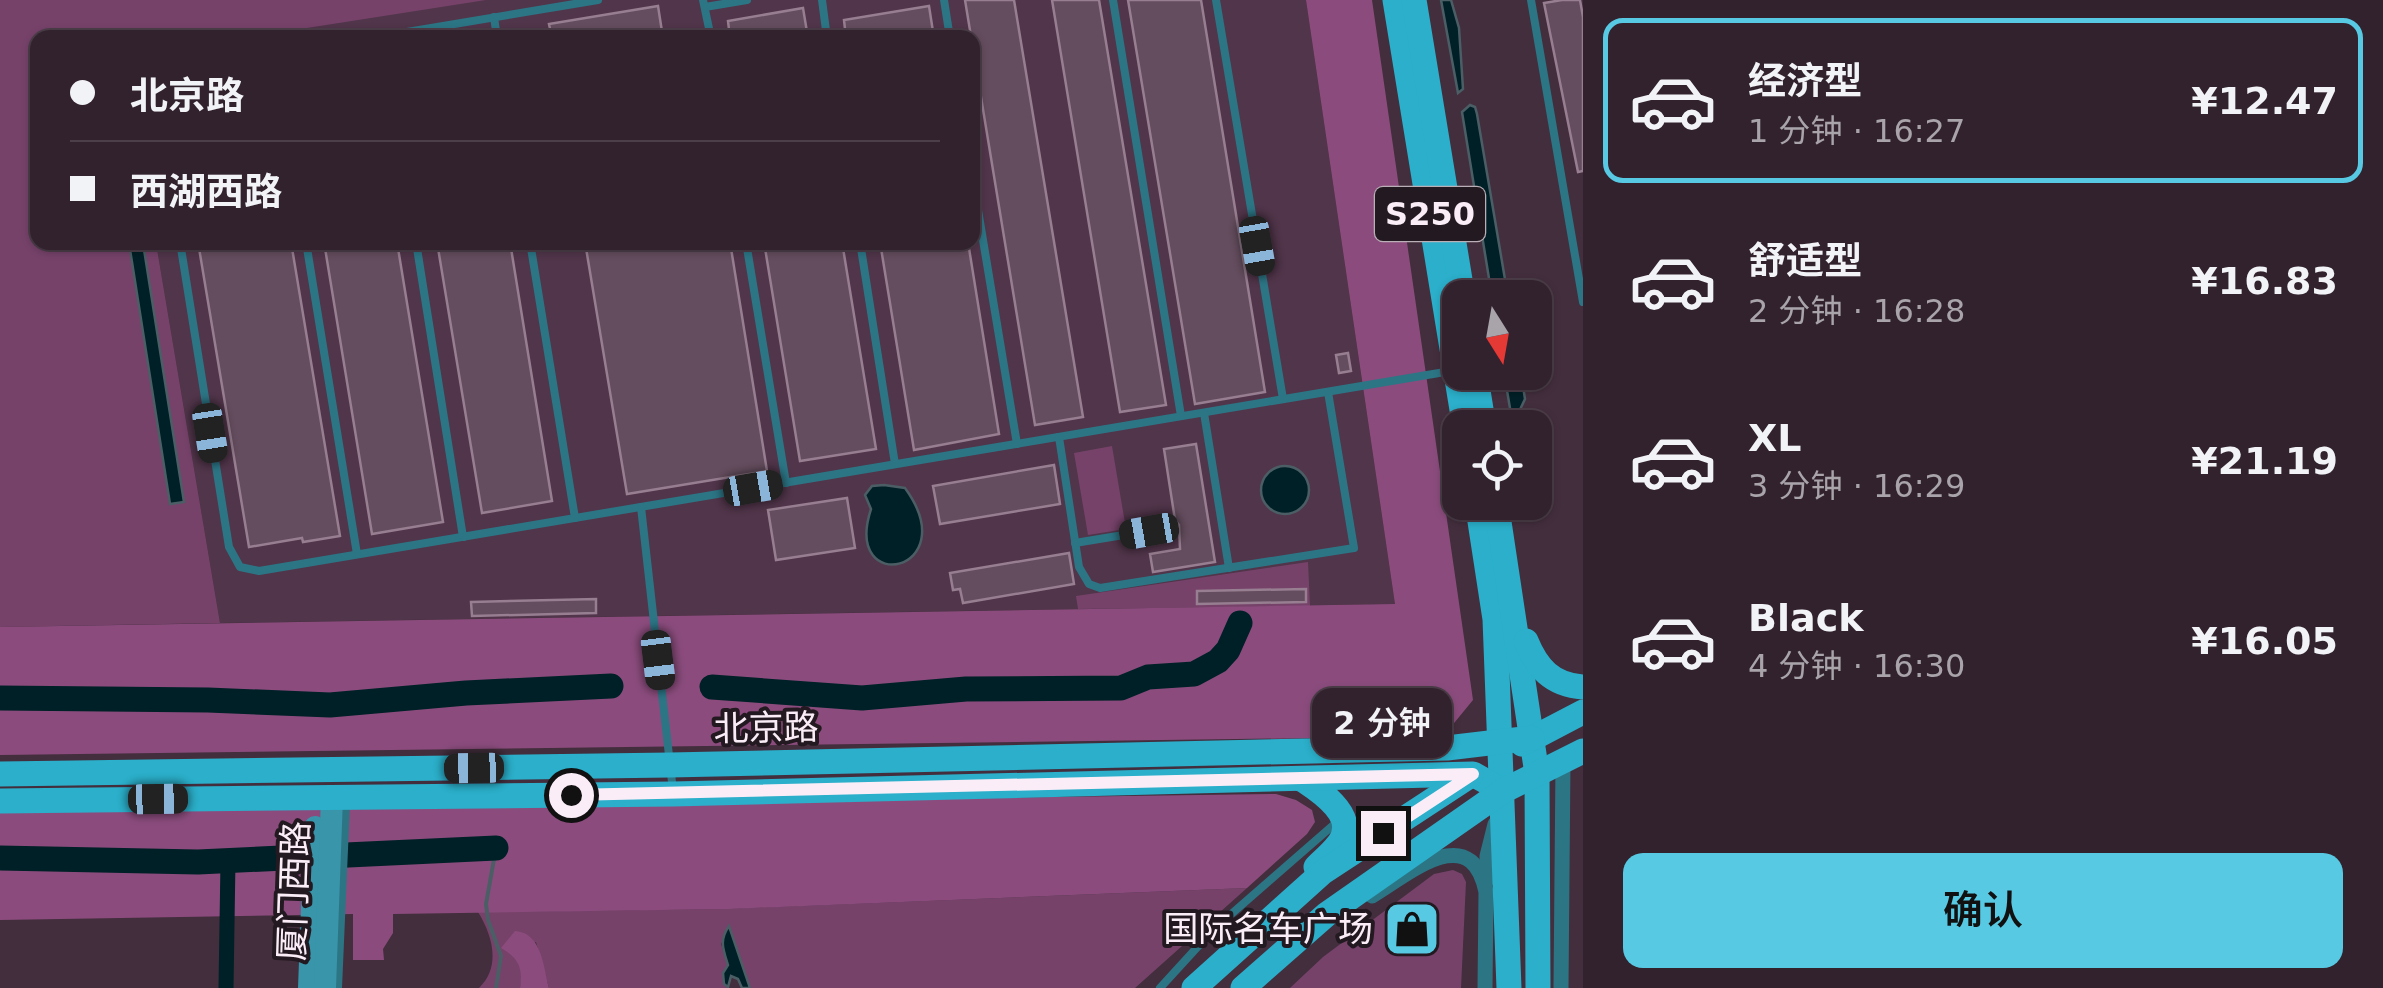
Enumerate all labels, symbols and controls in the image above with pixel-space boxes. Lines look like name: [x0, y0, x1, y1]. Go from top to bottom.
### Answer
icon: car: [1628, 56, 1718, 146]
text: 经济型: [1748, 59, 1862, 103]
text: 北京路: [130, 74, 244, 118]
text: ¥12.47: [2191, 79, 2338, 123]
text: 1 分钟 · 16:27: [1748, 112, 1965, 150]
text: 西湖西路: [130, 170, 282, 214]
road number: S250: [1375, 187, 1485, 241]
car: [1237, 214, 1277, 278]
icon: car: [1628, 236, 1718, 326]
text: 舒适型: [1748, 239, 1862, 283]
text: ¥16.83: [2191, 259, 2338, 303]
north arrow: [1442, 280, 1552, 390]
map controls: [1442, 280, 1552, 520]
text: 2 分钟 · 16:28: [1748, 292, 1965, 330]
car: [190, 401, 230, 465]
button: locate: [1442, 410, 1552, 520]
icon: car: [1628, 416, 1718, 506]
text: XL: [1748, 416, 1802, 460]
text: ¥21.19: [2191, 439, 2338, 483]
text: 3 分钟 · 16:29: [1748, 467, 1965, 505]
car: [721, 468, 785, 508]
car: [1117, 511, 1181, 551]
icon: car: [1628, 596, 1718, 686]
text: Black: [1748, 596, 1863, 640]
text: ¥16.05: [2191, 619, 2338, 663]
car: [639, 628, 677, 692]
text: 4 分钟 · 16:30: [1748, 647, 1965, 685]
callout: 2 分钟: [1313, 688, 1453, 758]
text: 2 分钟: [1333, 704, 1431, 742]
street label: 北京路: [713, 707, 819, 749]
car: [444, 752, 504, 784]
route start: [549, 773, 594, 818]
car: [128, 783, 188, 815]
route end: [1361, 811, 1406, 856]
street label: 厦门西路: [272, 820, 316, 962]
button: 确认: [1623, 853, 2343, 968]
shop icon: 国际名车广场: [1382, 899, 1442, 959]
place label: 国际名车广场: [1163, 909, 1373, 949]

